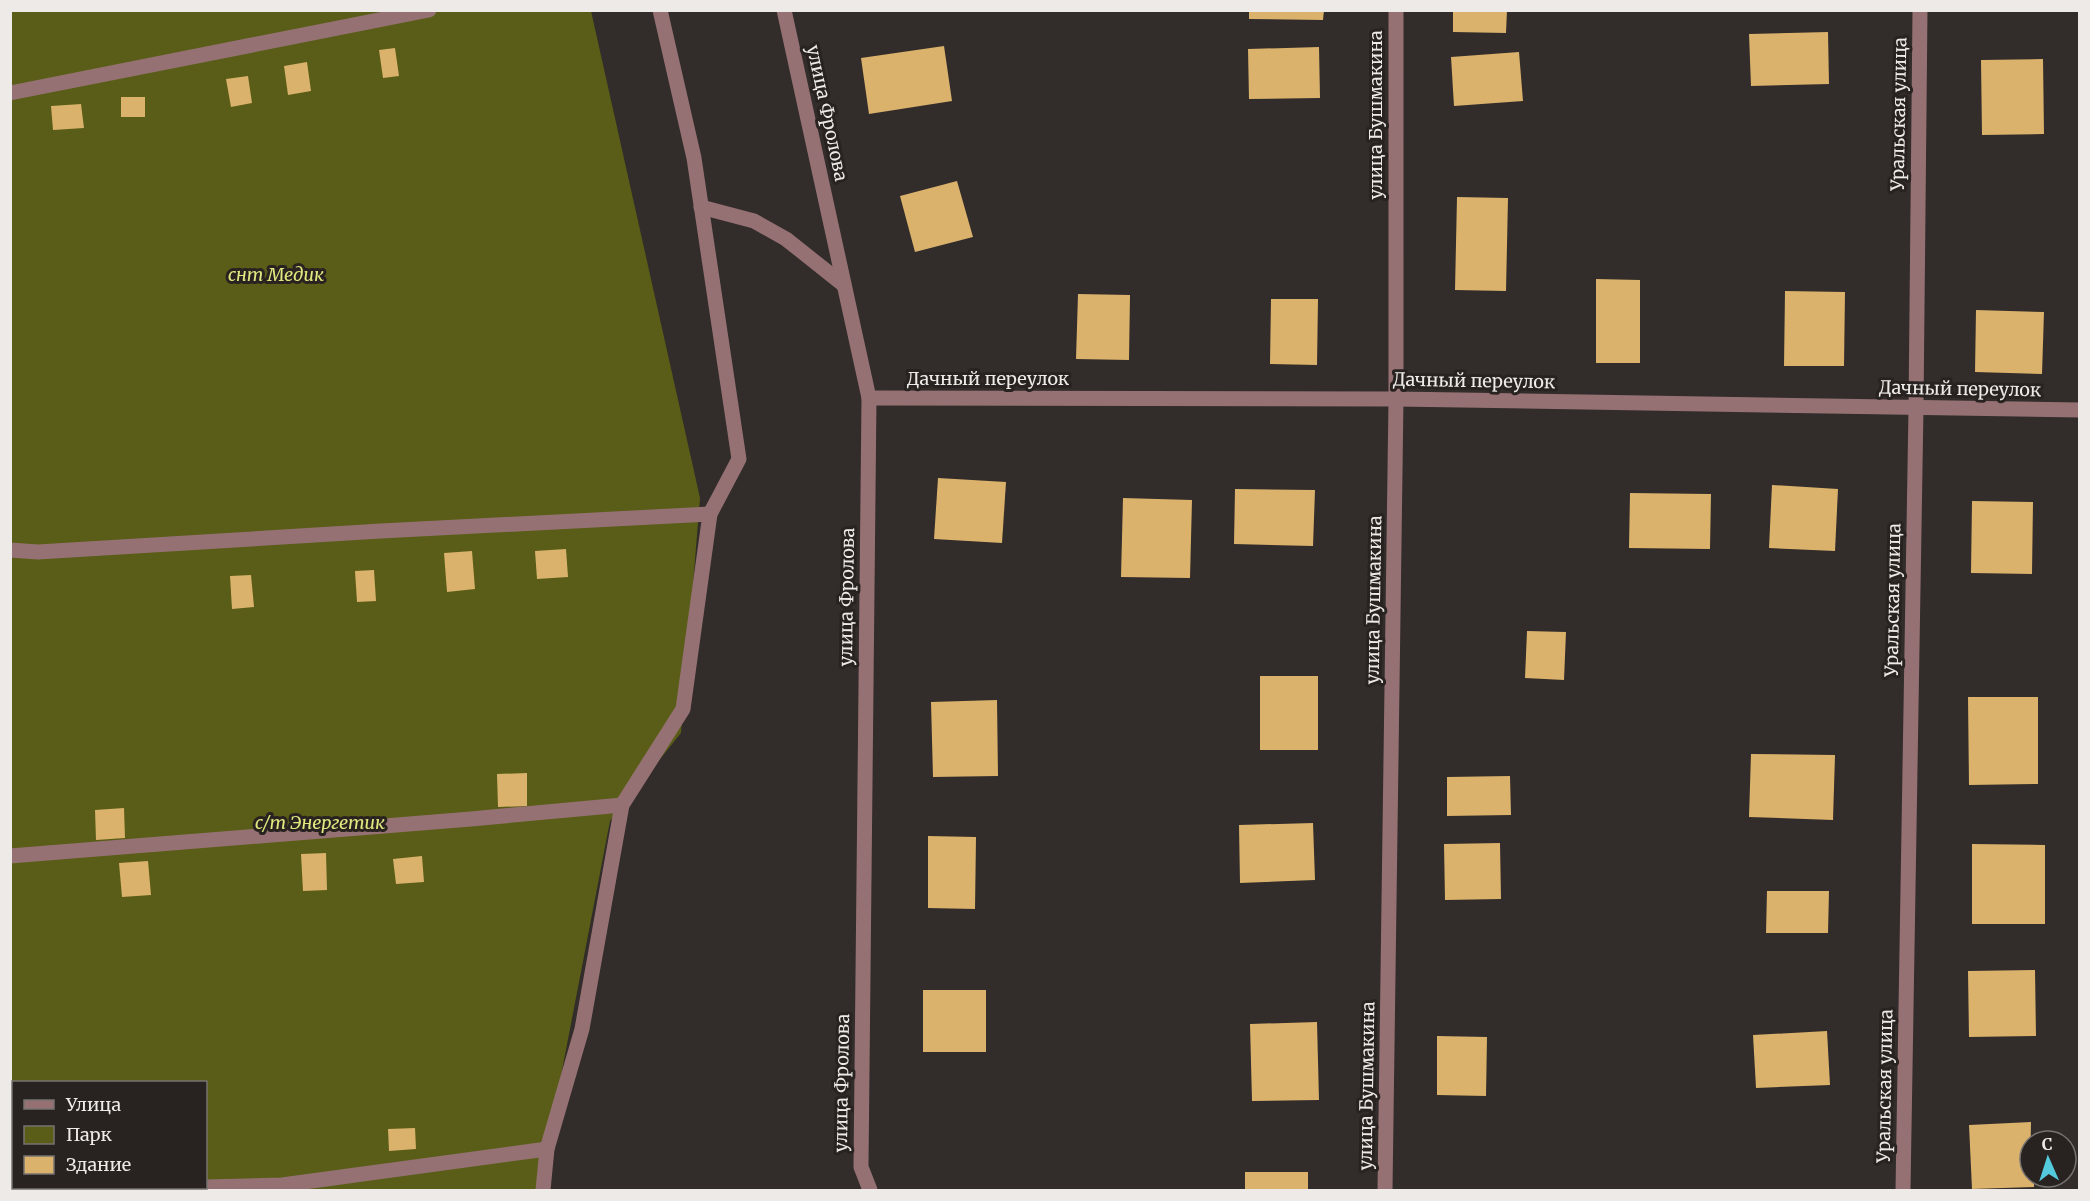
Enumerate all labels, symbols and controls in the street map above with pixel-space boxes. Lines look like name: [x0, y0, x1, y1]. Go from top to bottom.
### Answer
street label: улица Бушмакина: [1364, 30, 1387, 200]
street label: Уральская улица: [1886, 37, 1911, 192]
street label: улица Фролова: [802, 43, 853, 183]
park label: снт Медик: [228, 263, 324, 286]
street label: Дачный переулок: [907, 367, 1070, 390]
street label: Дачный переулок: [1393, 368, 1556, 393]
street label: Дачный переулок: [1879, 376, 2042, 401]
street label: улица Бушмакина: [1361, 515, 1386, 685]
street label: Уральская улица: [1880, 523, 1905, 678]
street label: улица Фролова: [834, 527, 859, 667]
park label: с/т Энергетик: [255, 811, 385, 834]
street label: улица Бушмакина: [1354, 1001, 1379, 1171]
street label: Уральская улица: [1872, 1009, 1897, 1164]
street label: улица Фролова: [829, 1013, 854, 1153]
legend: [12, 1081, 207, 1189]
text: Улица: [65, 1093, 121, 1116]
text: Парк: [66, 1123, 112, 1146]
north arrow: [2018, 1129, 2078, 1189]
text: С: [2041, 1134, 2053, 1154]
text: Здание: [66, 1153, 131, 1176]

